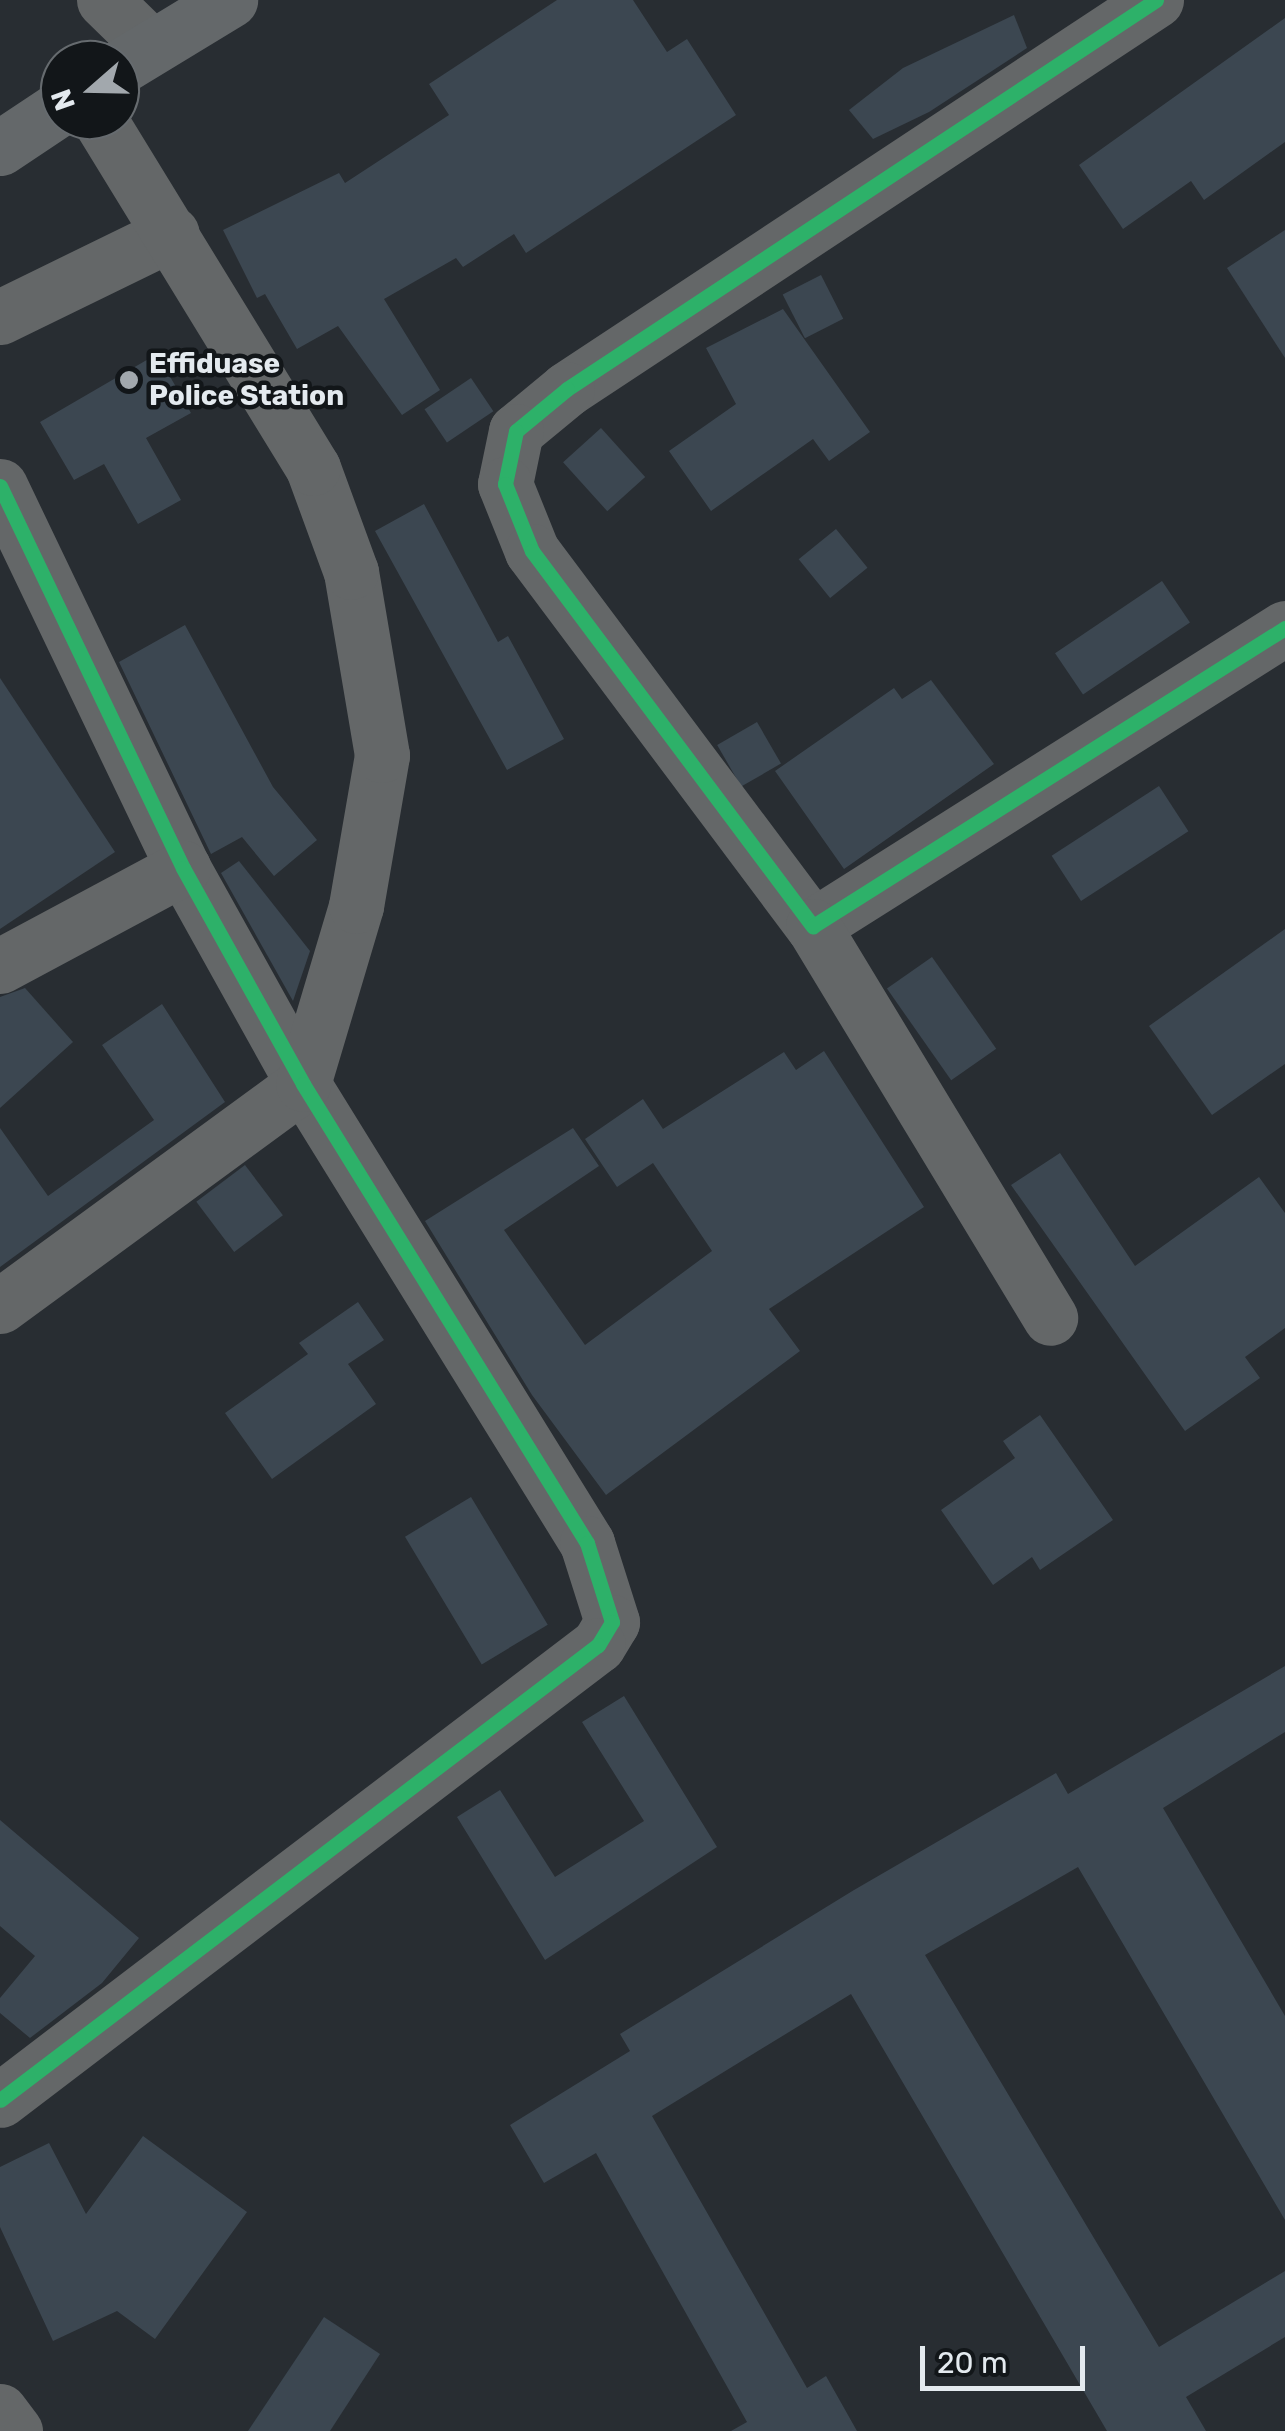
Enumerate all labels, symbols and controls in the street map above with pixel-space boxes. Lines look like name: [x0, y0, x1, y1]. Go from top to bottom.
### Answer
north arrow: [40, 40, 140, 140]
text: N: [44, 85, 82, 115]
place label: Effiduase Police Station: [149, 347, 344, 413]
marker: Effiduase Police Station: [118, 369, 140, 391]
scale bar: [925, 2326, 1090, 2388]
text: 20 m: [937, 2345, 1008, 2381]

